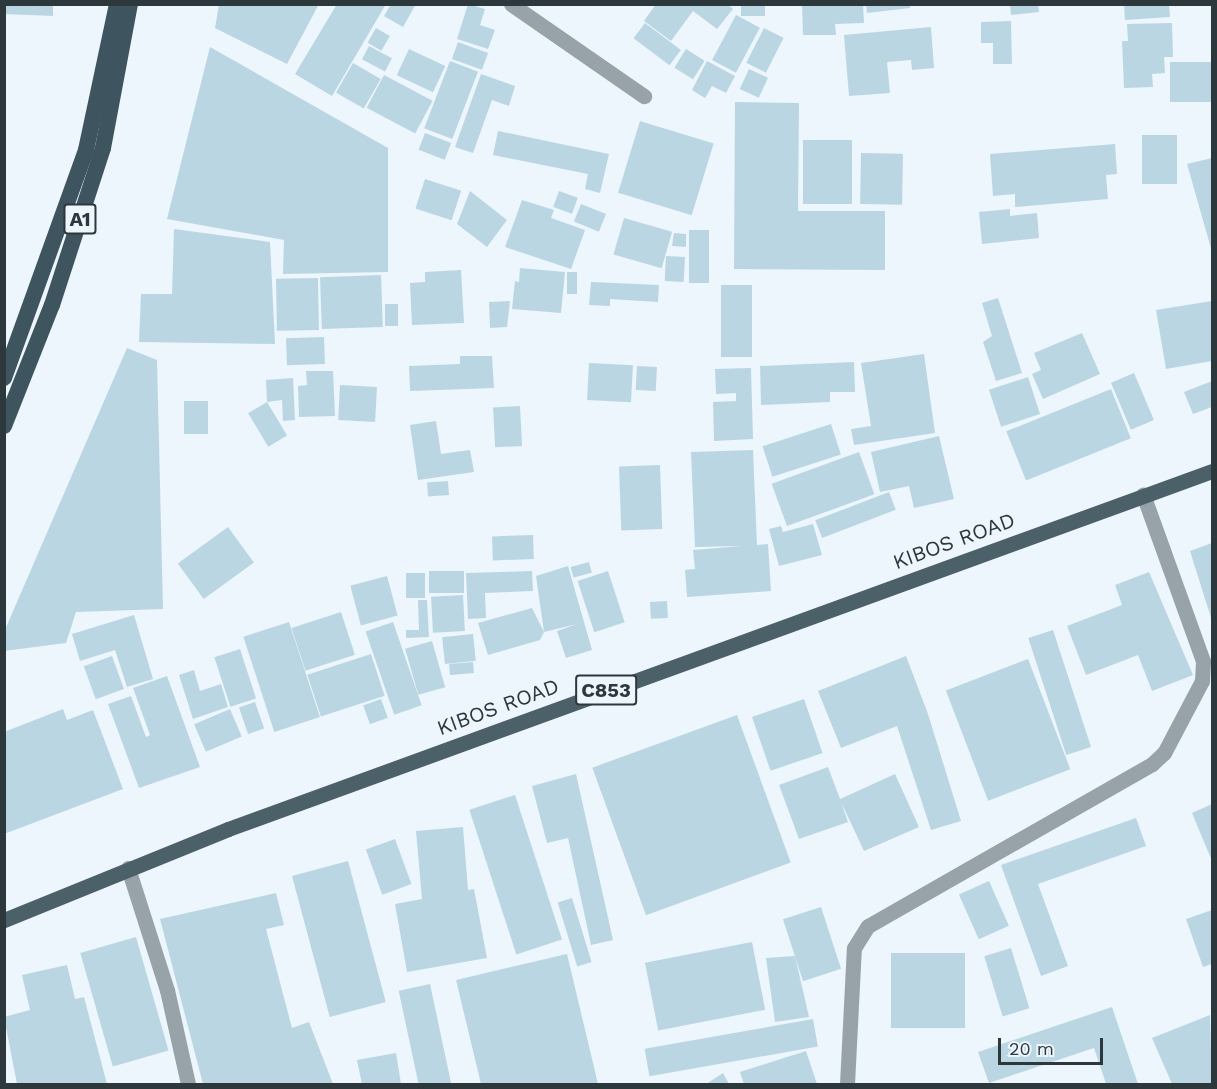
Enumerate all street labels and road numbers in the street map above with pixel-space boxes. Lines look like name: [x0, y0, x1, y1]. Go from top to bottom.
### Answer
road number: A1: [62, 202, 98, 236]
street label: KIBOS ROAD: [889, 507, 1019, 575]
street label: KIBOS ROAD: [433, 673, 563, 741]
road number: C853: [574, 673, 638, 707]

